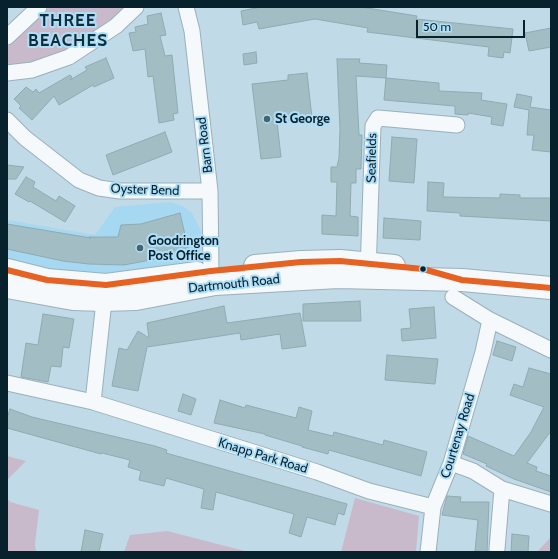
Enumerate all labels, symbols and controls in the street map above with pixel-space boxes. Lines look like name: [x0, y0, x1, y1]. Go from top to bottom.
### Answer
district label: THREE BEACHES: [28, 11, 108, 51]
scale bar: [418, 12, 527, 38]
text: 50 m: [423, 19, 451, 34]
place label: St George: [275, 111, 330, 127]
marker: St George: [262, 114, 272, 124]
street label: Barn Road: [194, 116, 216, 174]
street label: Seafields: [364, 133, 380, 183]
street label: Oyster Bend: [110, 181, 180, 199]
place label: Goodrington Post Office: [148, 233, 219, 264]
marker: Goodrington Post Office: [135, 243, 145, 253]
unlabelled marker: [418, 264, 428, 274]
street label: Dartmouth Road: [187, 271, 281, 297]
street label: Courtenay Road: [438, 392, 478, 480]
street label: Knapp Park Road: [216, 435, 310, 477]

